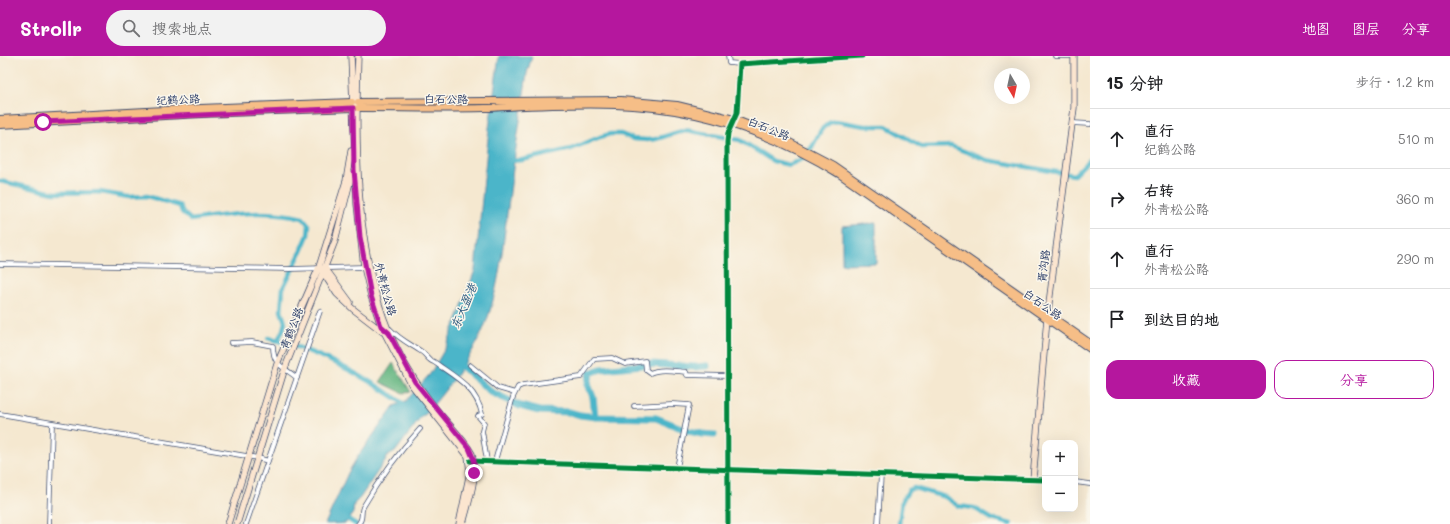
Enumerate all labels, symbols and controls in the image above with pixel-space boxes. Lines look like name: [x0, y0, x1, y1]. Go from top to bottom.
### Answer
search box: [106, 10, 386, 46]
text: Strollr: [20, 16, 82, 41]
icon: search: [120, 17, 142, 39]
text: 搜索地点: [152, 18, 212, 38]
text: 地图: [1302, 19, 1330, 38]
text: 图层: [1352, 19, 1380, 38]
text: 分享: [1402, 19, 1430, 38]
north arrow: [994, 68, 1030, 104]
text: 15 分钟: [1106, 71, 1164, 93]
text: 步行 · 1.2 km: [1356, 73, 1434, 90]
street label: 纪鹤公路: [156, 90, 200, 108]
street label: 白石公路: [424, 91, 468, 106]
route start: [34, 113, 52, 131]
street label: 白石公路: [746, 113, 792, 143]
text: 直行: [1144, 120, 1174, 140]
icon: ahead: [1106, 128, 1128, 150]
text: 510 m: [1398, 130, 1434, 147]
text: 纪鹤公路: [1144, 140, 1196, 157]
text: 右转: [1144, 180, 1174, 200]
icon: right: [1106, 188, 1128, 210]
text: 360 m: [1396, 190, 1434, 207]
text: 外青松公路: [1144, 200, 1209, 217]
text: 直行: [1144, 240, 1174, 260]
icon: ahead: [1106, 248, 1128, 270]
street label: 胥沟路: [1034, 249, 1052, 283]
text: 290 m: [1397, 250, 1434, 267]
street label: 外青松公路: [372, 260, 400, 318]
text: 外青松公路: [1144, 260, 1209, 277]
water label: 东大盈港: [446, 280, 480, 331]
street label: 白石公路: [1021, 285, 1065, 323]
street label: 青鹤公路: [276, 305, 306, 351]
icon: arrive: [1106, 308, 1128, 330]
text: 到达目的地: [1144, 309, 1219, 329]
button: 收藏: [1106, 360, 1266, 399]
button: 分享: [1274, 360, 1434, 399]
map controls: [1042, 440, 1078, 512]
button: +: [1042, 440, 1078, 476]
route end: [465, 464, 483, 482]
button: −: [1042, 476, 1078, 512]

